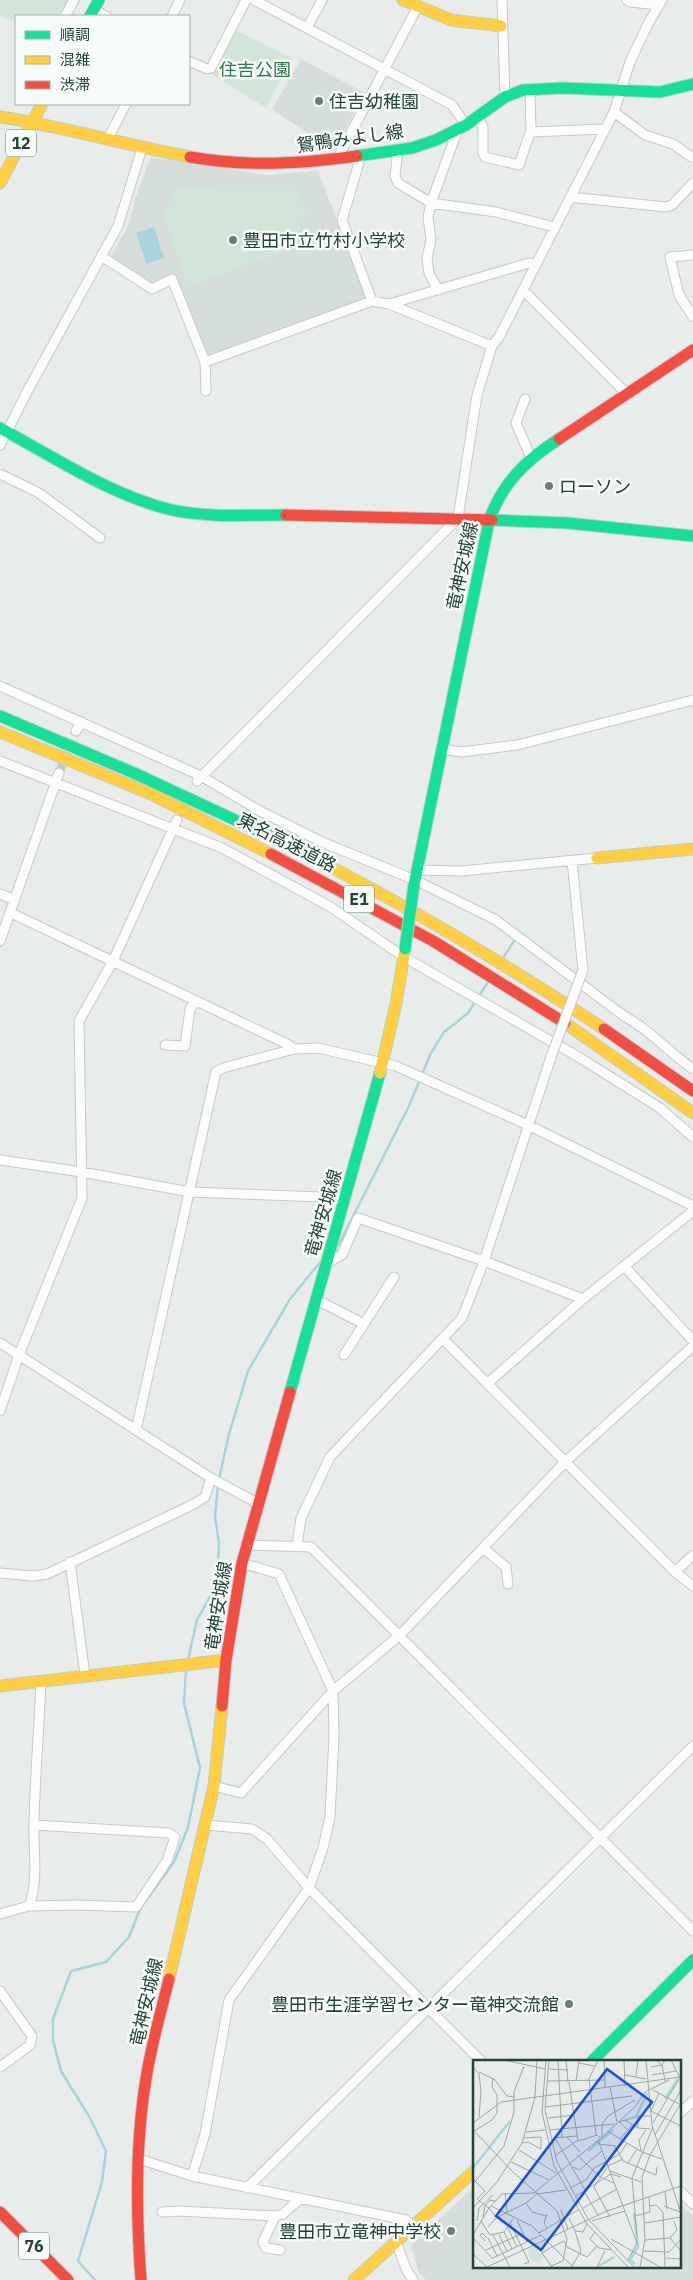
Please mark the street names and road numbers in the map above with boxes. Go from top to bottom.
street label: 鴛鴨みよし線 [295,119,405,157]
road number: 12 [6,130,36,156]
street label: 竜神安城線 [441,520,483,612]
street label: 東名高速道路 [234,807,340,877]
road number: E1 [344,886,374,912]
street label: 竜神安城線 [300,1167,346,1259]
street label: 竜神安城線 [200,1560,236,1652]
street label: 竜神安城線 [125,1956,167,2048]
road number: 76 [19,2232,49,2260]

